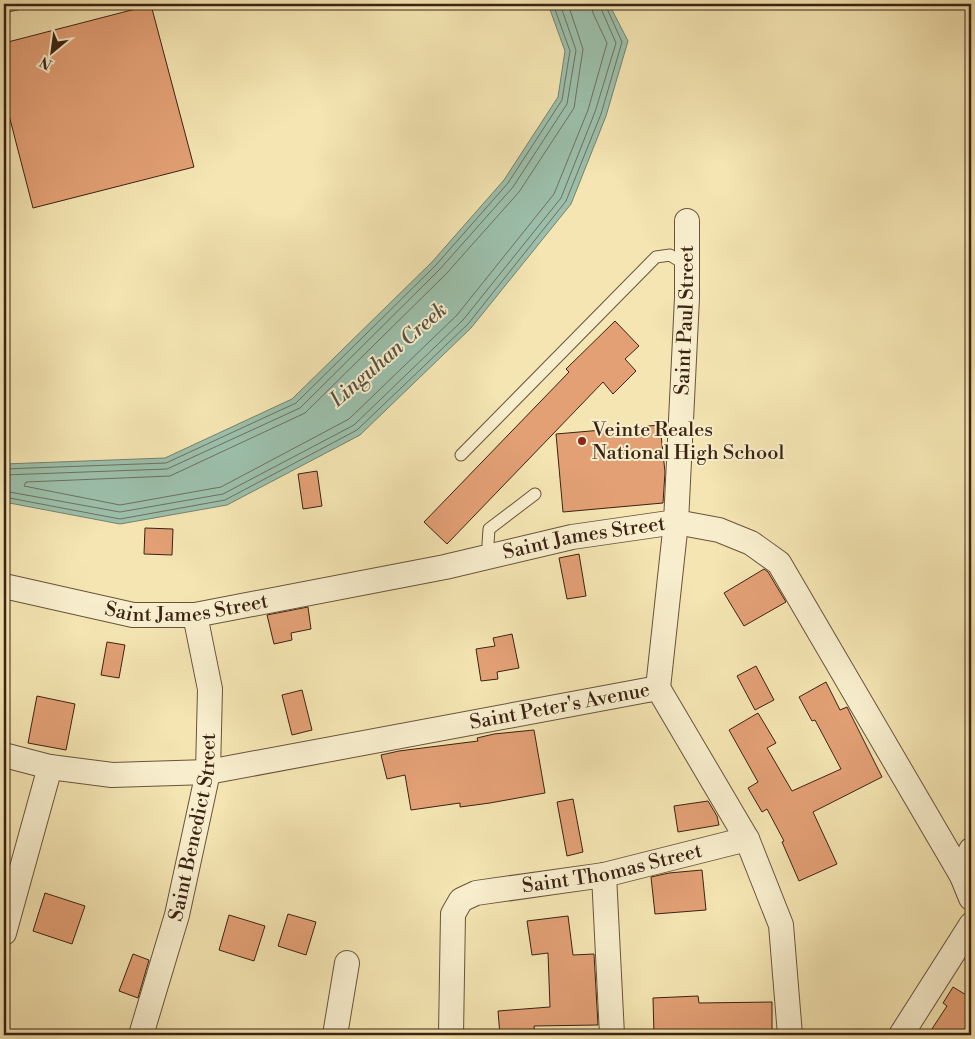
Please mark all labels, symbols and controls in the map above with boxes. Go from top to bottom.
north arrow [28,28,78,78]
text: N [37,52,55,73]
street label: Saint Paul Street [670,245,700,396]
water label: Linguhan Creek [324,297,453,414]
place label: Veinte Reales National High School [591,418,785,466]
marker: Veinte Reales National High School [576,435,588,447]
street label: Saint James Street [500,511,667,565]
street label: Saint James Street [102,589,270,628]
street label: Saint Peter's Avenue [468,677,652,735]
street label: Saint Benedict Street [163,733,221,924]
street label: Saint Thomas Street [521,838,705,899]

